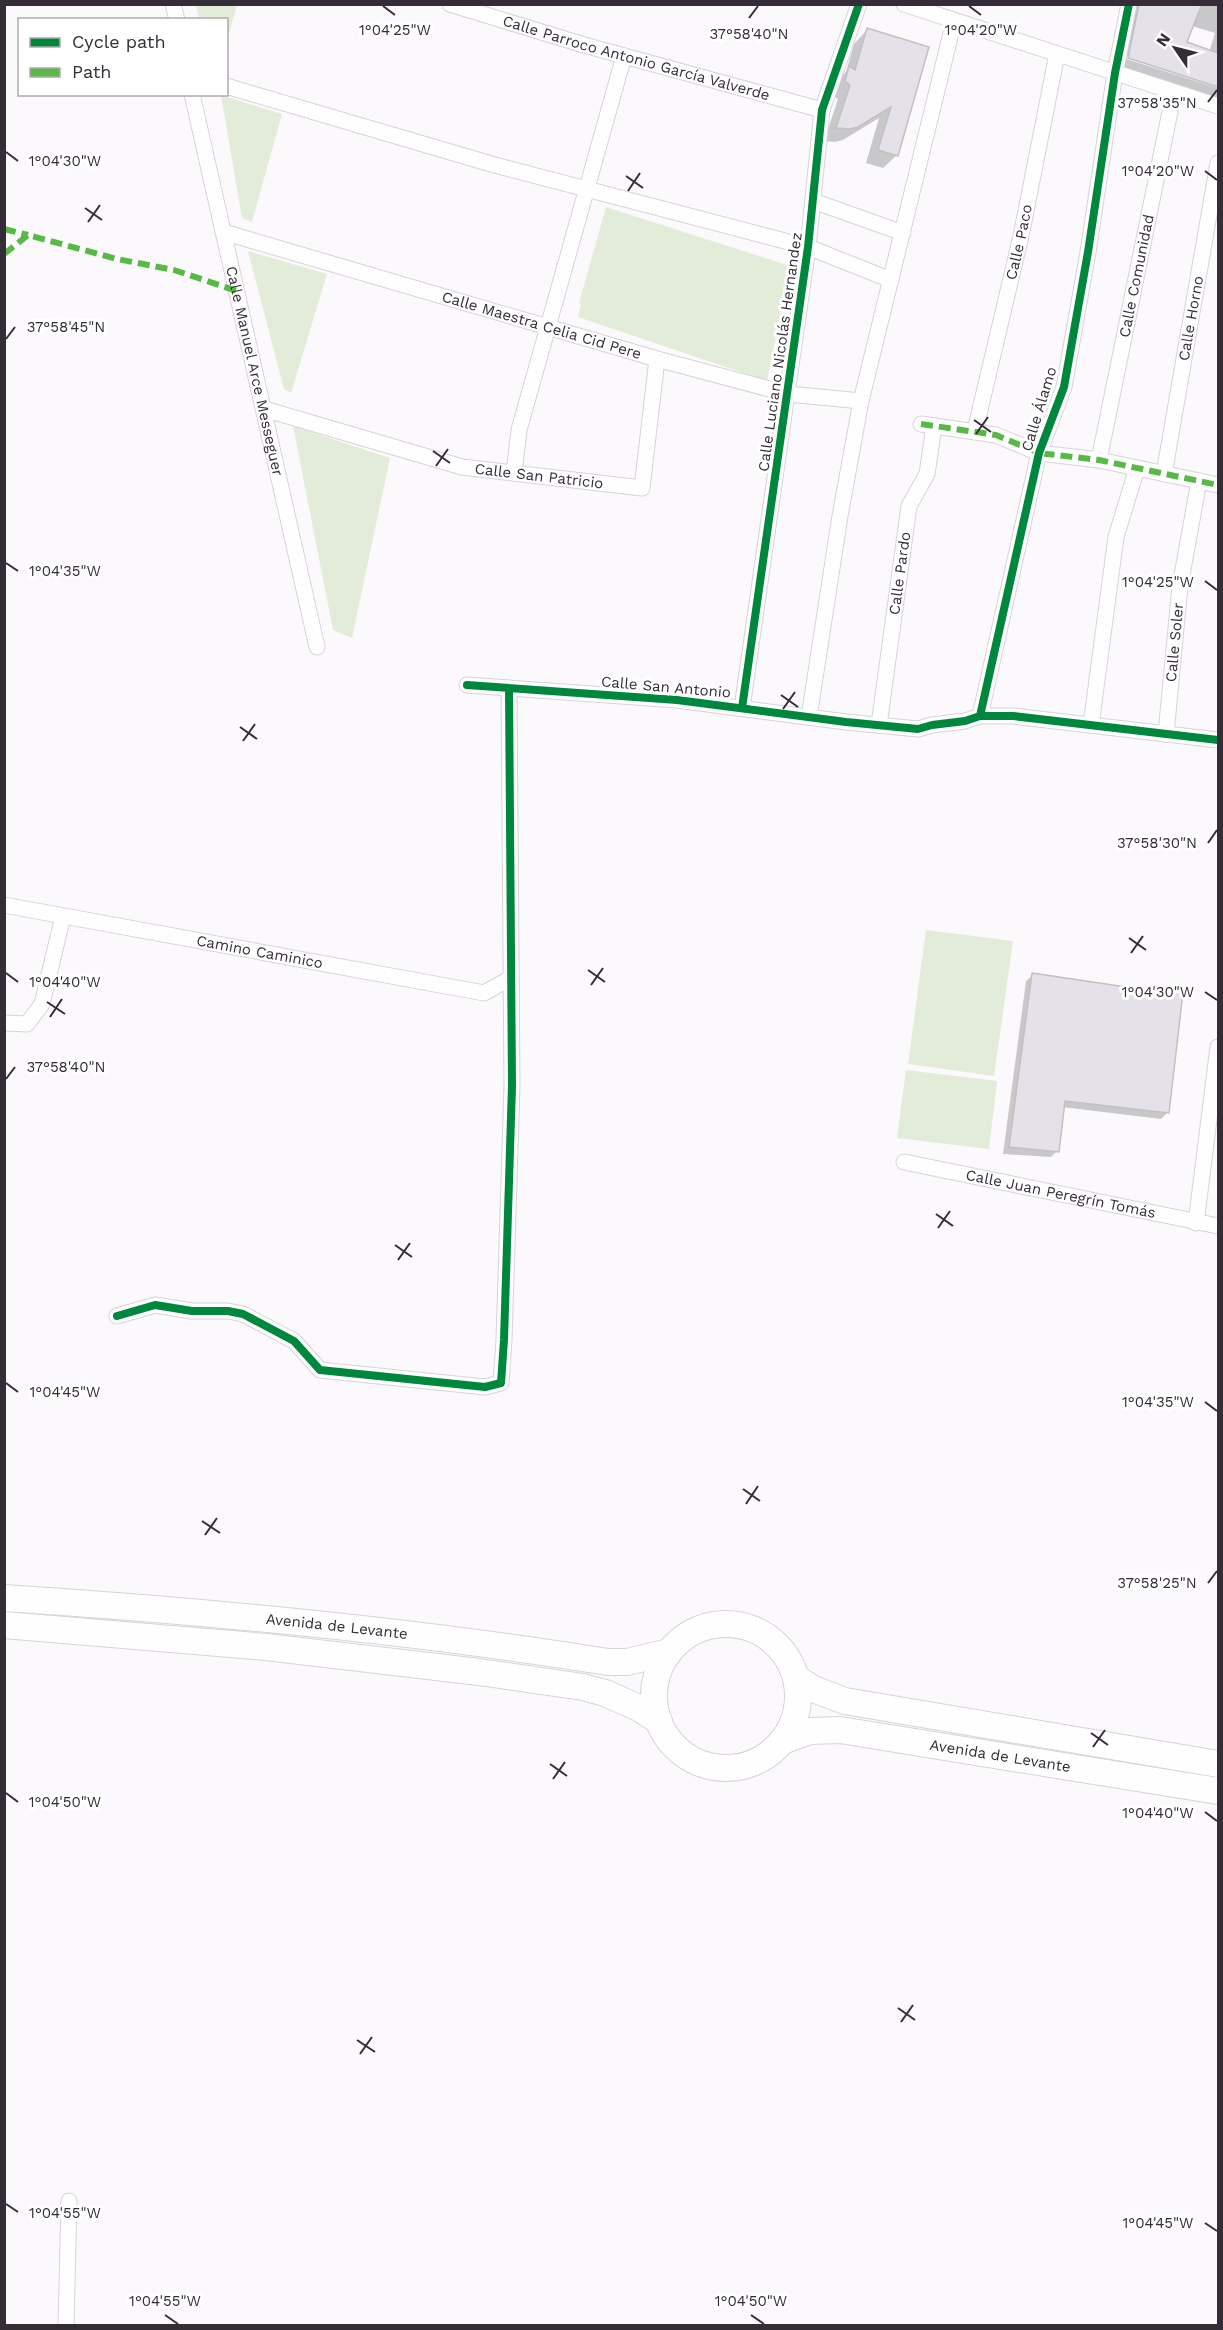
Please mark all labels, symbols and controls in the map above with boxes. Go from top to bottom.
street label: Calle Parroco Antonio García Valverde [501,12,772,104]
legend [18,18,228,96]
north arrow [1145,18,1205,78]
text: 1°04'25"W [359,21,431,39]
text: 1°04'20"W [945,21,1017,39]
text: 37°58'40"N [709,25,789,43]
text: N [1152,29,1174,50]
text: Cycle path [72,31,166,52]
text: Path [72,61,112,82]
text: 37°58'35"N [1117,94,1197,112]
text: 1°04'30"W [29,152,101,170]
text: 1°04'20"W [1122,162,1194,180]
street label: Calle Paco [1002,203,1036,282]
street label: Calle Comunidad [1115,213,1158,339]
street label: Calle Luciano Nicolás Hernandez [754,231,806,473]
street label: Calle Manuel Arce Messeguer [222,264,287,478]
street label: Calle Horno [1175,274,1207,362]
street label: Calle Maestra Celia Cid Pere [440,288,643,363]
text: 37°58'45"N [27,318,105,336]
street label: Calle Álamo [1018,365,1060,453]
street label: Calle San Patricio [474,460,604,492]
street label: Calle Pardo [885,531,914,616]
text: 1°04'35"W [29,562,101,580]
text: 1°04'25"W [1122,573,1194,591]
street label: Calle Soler [1162,602,1187,683]
street label: Calle San Antonio [600,672,732,702]
text: 37°58'30"N [1117,834,1197,852]
street label: Camino Caminico [195,931,324,972]
text: 1°04'40"W [29,973,101,991]
text: 1°04'30"W [1122,983,1194,1001]
text: 37°58'40"N [26,1058,106,1076]
street label: Calle Juan Peregrín Tomás [964,1166,1157,1222]
text: 1°04'45"W [30,1383,101,1401]
text: 1°04'35"W [1122,1393,1194,1411]
text: 37°58'25"N [1117,1574,1197,1592]
street label: Avenida de Levante [265,1610,409,1643]
street label: Avenida de Levante [928,1736,1072,1776]
text: 1°04'50"W [29,1793,101,1811]
text: 1°04'40"W [1122,1804,1194,1822]
text: 1°04'55"W [29,2204,101,2222]
text: 1°04'45"W [1123,2214,1194,2232]
text: 1°04'55"W [129,2292,201,2310]
text: 1°04'50"W [715,2292,787,2310]

